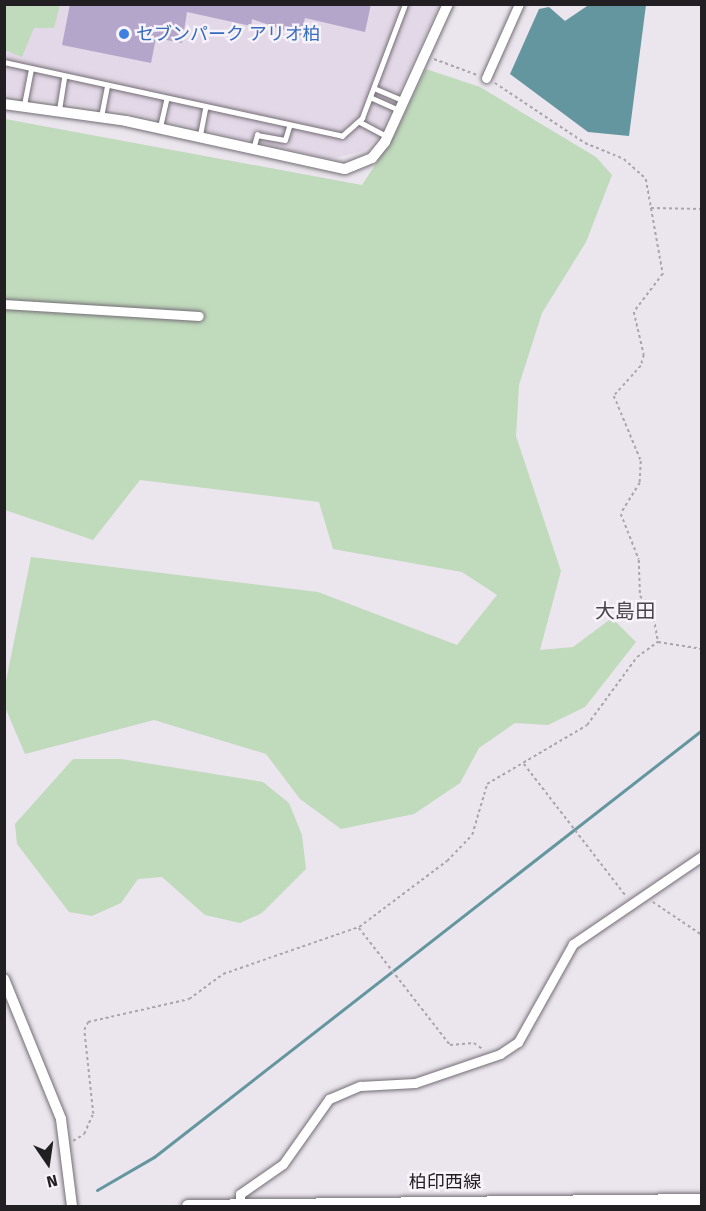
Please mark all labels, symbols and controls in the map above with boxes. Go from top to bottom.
place label: セブンパーク アリオ柏 [136,23,321,45]
marker: セブンパーク アリオ柏 [117,27,131,41]
district label: 大島田 [595,599,655,623]
north arrow [18,1133,78,1193]
text: N [45,1171,59,1191]
street label: 柏印西線 [409,1171,481,1193]

